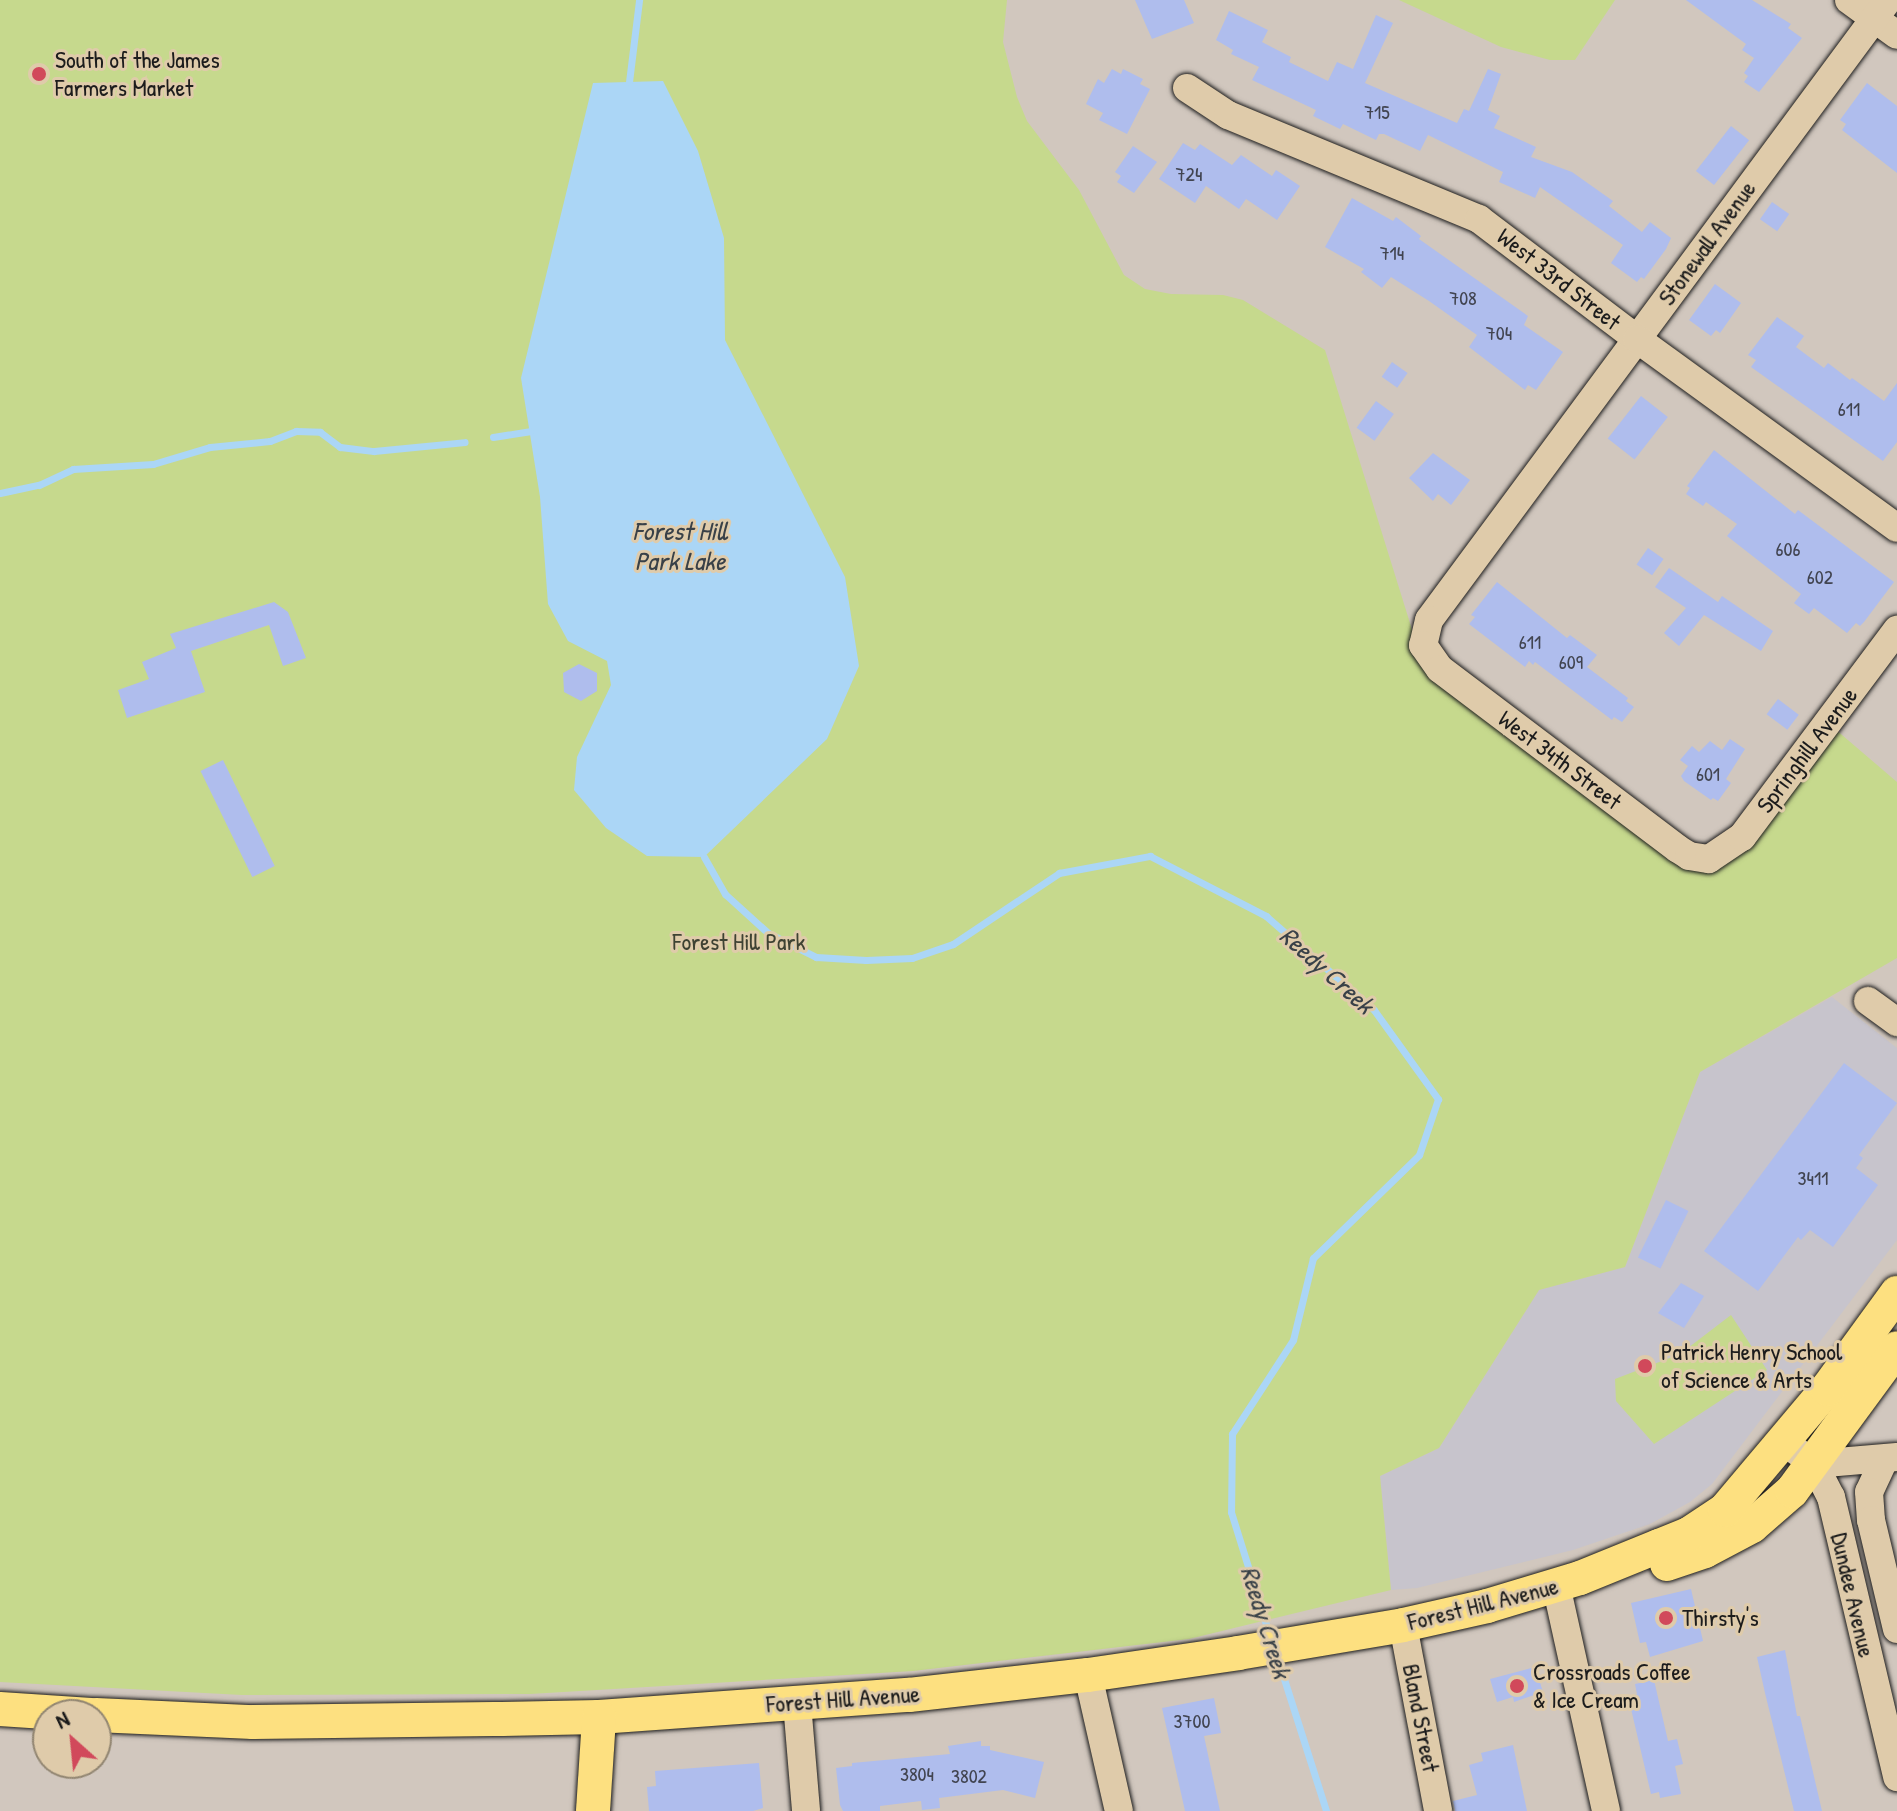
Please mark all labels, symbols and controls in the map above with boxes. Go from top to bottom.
place label: South of the James Farmers Market [55,46,220,102]
marker: South of the James Farmers Market [30,65,48,83]
house number: 715 [1364,99,1390,123]
house number: 724 [1176,161,1202,185]
street label: Stonewall Avenue [1652,175,1762,311]
street label: West 33rd Street [1491,222,1627,336]
house number: 714 [1380,240,1404,264]
house number: 708 [1449,285,1477,309]
house number: 704 [1486,320,1512,344]
house number: 611 [1838,396,1860,420]
water label: Forest Hill Park Lake [633,515,727,576]
house number: 606 [1776,536,1800,560]
house number: 602 [1807,564,1833,588]
house number: 611 [1519,629,1541,653]
house number: 609 [1559,649,1583,673]
street label: Springhill Avenue [1750,682,1864,818]
street label: West 34th Street [1493,704,1627,816]
house number: 601 [1696,761,1720,785]
water label: Reedy Creek [1274,920,1380,1020]
park label: Forest Hill Park [672,928,806,956]
house number: 3411 [1798,1165,1828,1189]
place label: Patrick Henry School of Science & Arts [1661,1338,1842,1394]
marker: Patrick Henry School of Science & Arts [1636,1357,1654,1375]
street label: Dundee Avenue [1825,1530,1881,1660]
water label: Reedy Creek [1234,1562,1298,1682]
street label: Forest Hill Avenue [1405,1571,1561,1637]
place label: Thirsty's [1682,1604,1759,1632]
marker: Thirsty's [1657,1609,1675,1627]
place label: Crossroads Coffee & Ice Cream [1533,1658,1691,1714]
street label: Bland Street [1396,1661,1446,1775]
marker: Crossroads Coffee & Ice Cream [1508,1677,1526,1695]
street label: Forest Hill Avenue [765,1679,921,1719]
north arrow [32,1699,112,1779]
text: N [50,1703,74,1735]
house number: 3700 [1174,1708,1210,1732]
house number: 3804 [900,1761,934,1785]
house number: 3802 [951,1763,987,1787]

